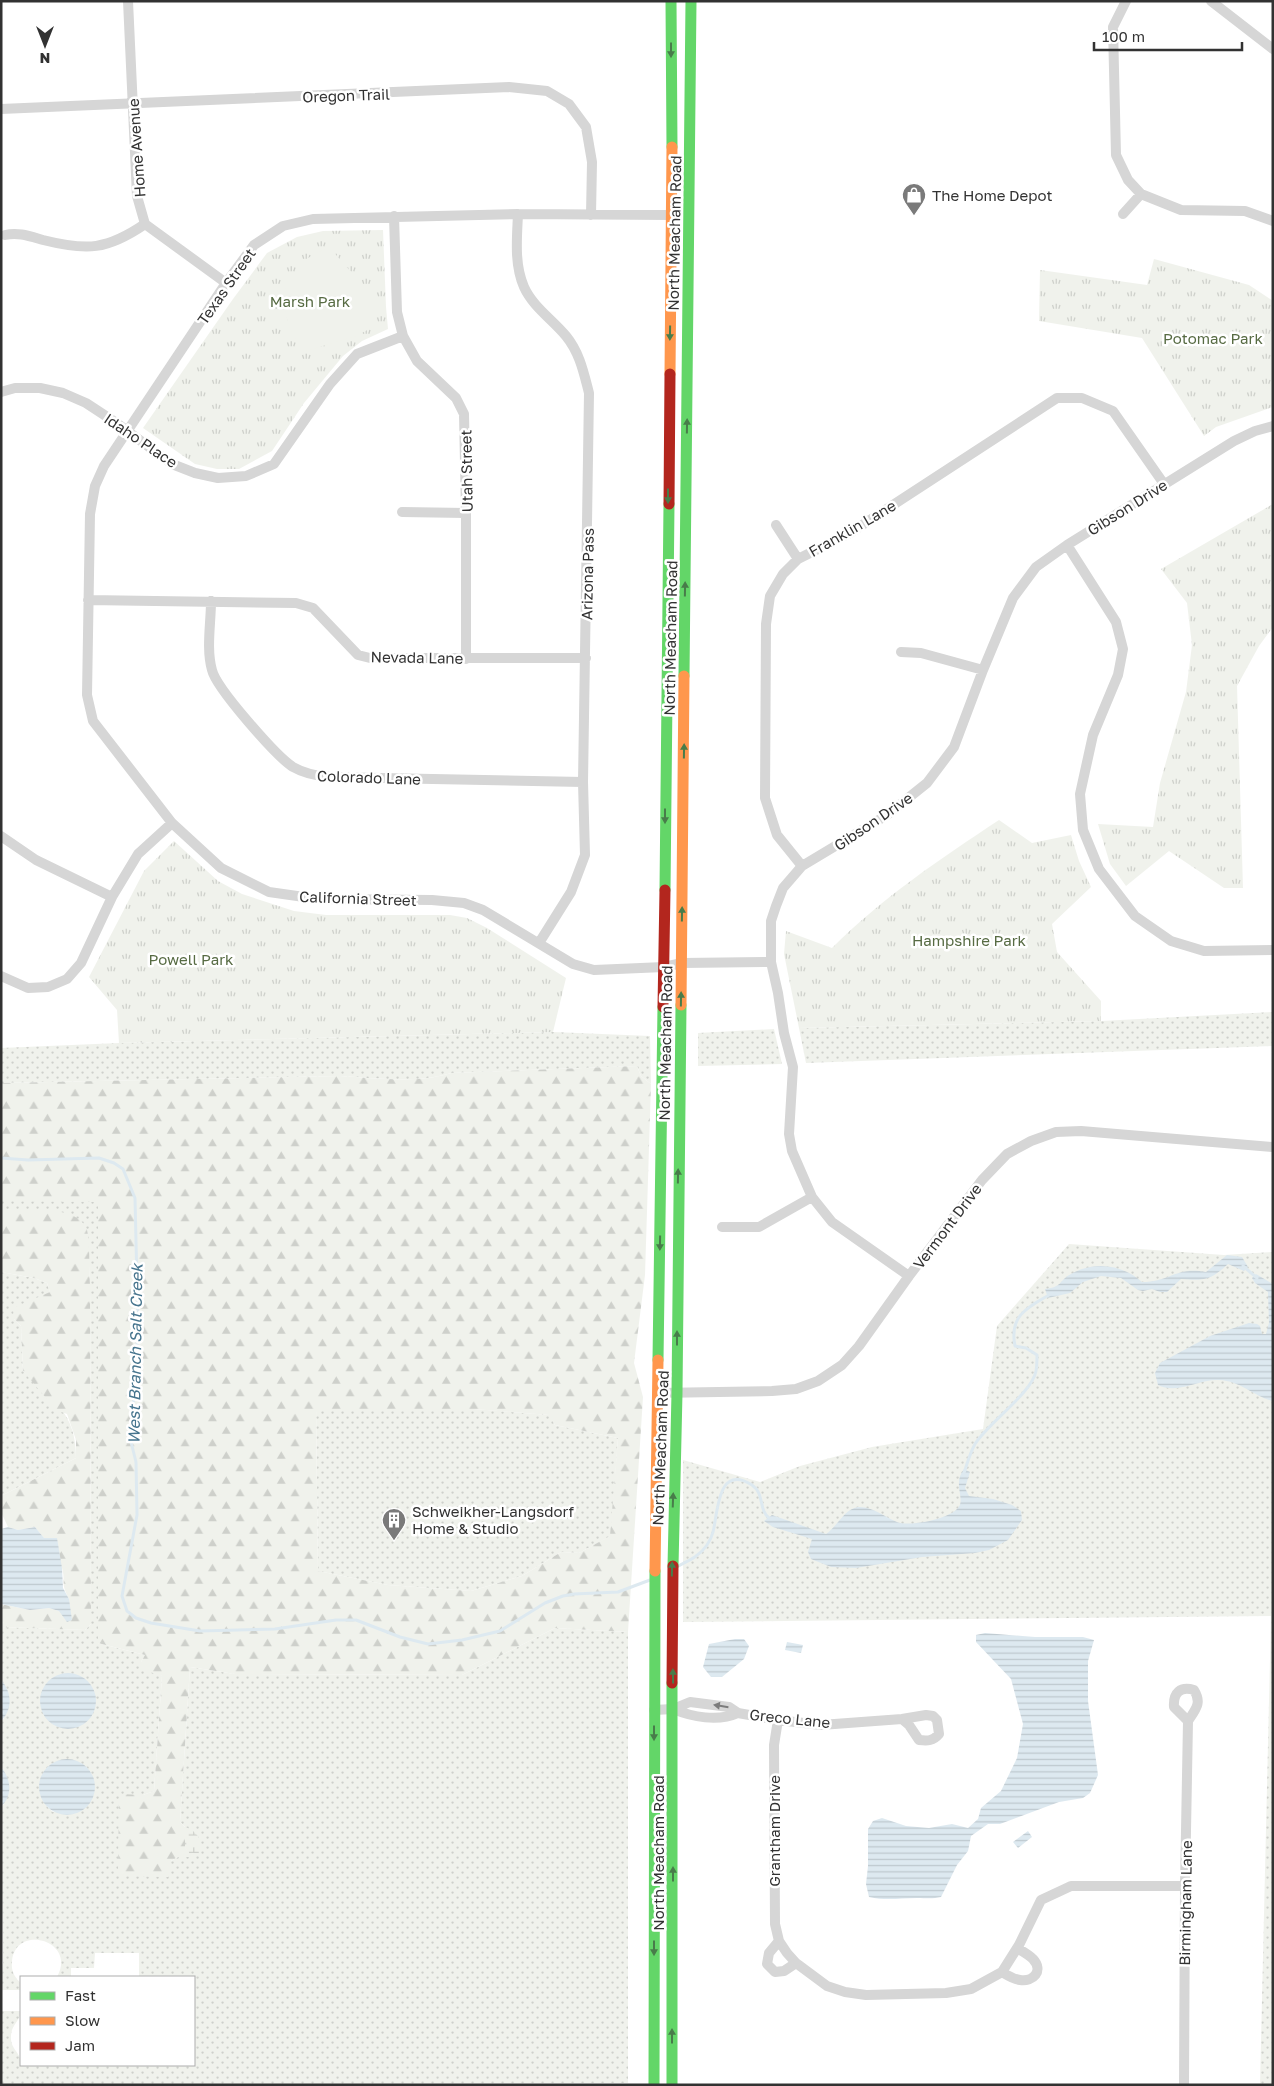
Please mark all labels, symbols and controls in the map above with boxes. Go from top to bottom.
north arrow [20,20,70,70]
scale bar [1094,20,1242,52]
text: 100 m [1102,27,1145,45]
one-way arrow [667,42,675,58]
text: N [40,50,50,67]
street label: Oregon Trail [302,84,390,106]
street label: Home Avenue [124,98,148,198]
street label: North Meacham Road [664,155,684,311]
shop icon: The Home Depot [901,182,927,216]
place label: The Home Depot [932,186,1053,204]
street label: Texas Street [193,244,259,328]
park label: Marsh Park [270,292,351,310]
one-way arrow [665,326,673,342]
park label: Potomac Park [1163,329,1263,347]
street label: Idaho Place [101,409,181,471]
one-way arrow [683,418,691,434]
street label: Utah Street [456,429,476,513]
street label: Gibson Drive [1084,475,1171,539]
one-way arrow [664,488,672,504]
street label: Franklin Lane [805,496,899,560]
street label: Arizona Pass [577,528,597,620]
street label: North Meacham Road [660,560,680,716]
one-way arrow [681,581,689,597]
street label: Nevada Lane [370,647,464,667]
one-way arrow [680,743,688,759]
street label: Colorado Lane [317,766,422,788]
street label: Gibson Drive [830,788,916,854]
one-way arrow [661,808,669,824]
street label: California Street [299,887,417,909]
one-way arrow [678,906,686,922]
park label: Hampshire Park [912,931,1027,949]
park label: Powell Park [148,950,234,968]
street label: North Meacham Road [655,965,675,1121]
one-way arrow [677,991,685,1007]
one-way arrow [675,1167,683,1183]
street label: Vermont Drive [909,1180,985,1272]
one-way arrow [656,1235,664,1251]
water label: West Branch Salt Creek [123,1262,147,1444]
one-way arrow [673,1330,681,1346]
street label: North Meacham Road [648,1370,672,1526]
one-way arrow [670,1492,678,1508]
place label: Schweikher-Langsdorf Home & Studio [412,1502,575,1537]
building icon: Schweikher-Langsdorf Home & Studio [381,1507,407,1541]
one-way arrow [668,1561,676,1577]
one-way arrow [669,1668,677,1684]
one-way arrow [713,1702,729,1710]
street label: Greco Lane [749,1705,832,1731]
one-way arrow [650,1725,658,1741]
street label: North Meacham Road [649,1775,667,1931]
street label: Grantham Drive [765,1775,783,1887]
street label: Birmingham Lane [1175,1840,1195,1966]
one-way arrow [669,1865,677,1881]
one-way arrow [650,1940,658,1956]
legend [20,1976,195,2066]
text: Fast [65,1986,96,2004]
text: Slow [65,2011,100,2029]
one-way arrow [668,2028,676,2044]
text: Jam [65,2036,95,2054]

